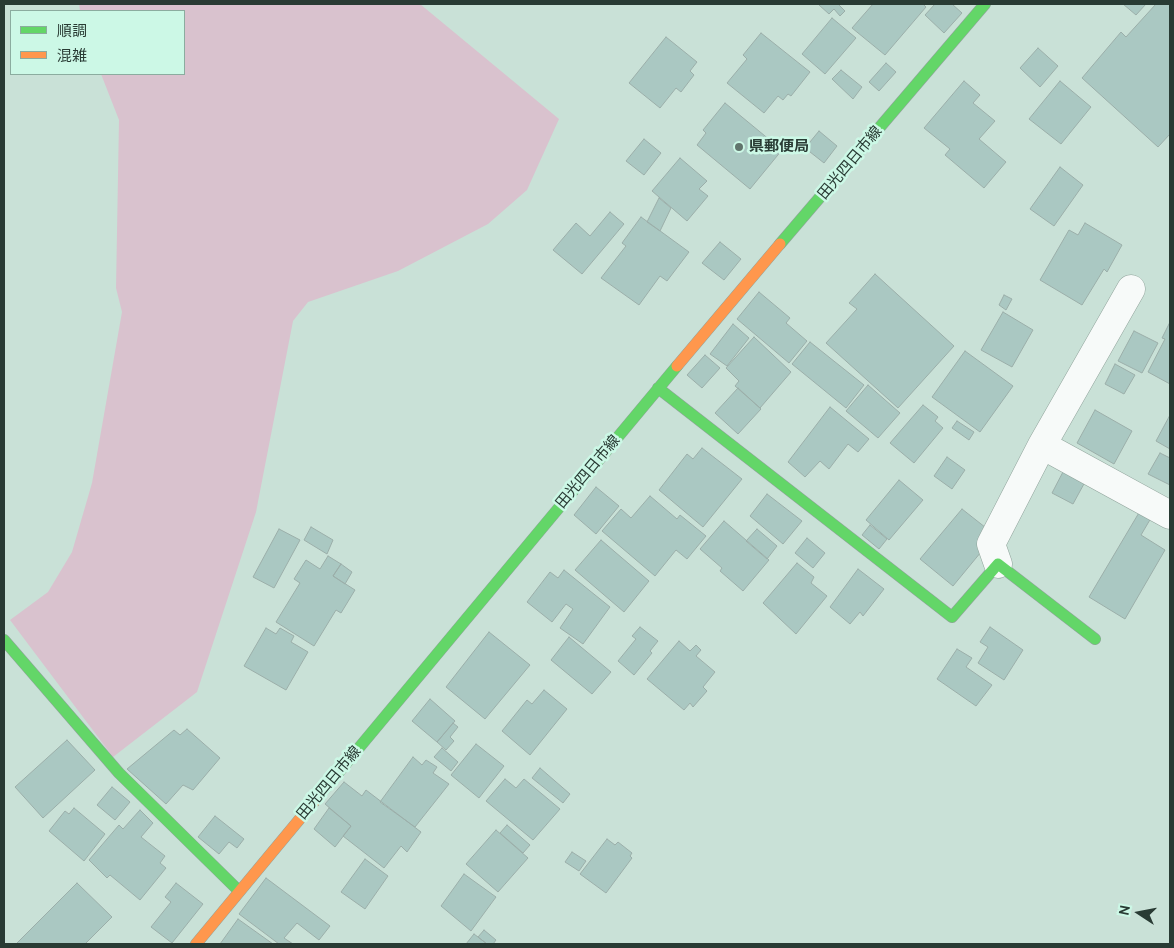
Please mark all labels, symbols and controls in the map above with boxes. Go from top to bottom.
legend [10,10,185,75]
text: 順調 [57,22,87,40]
text: 混雑 [57,47,87,65]
street label: 田光四日市線 [814,123,886,203]
place label: 県郵便局 [749,138,809,156]
marker: 県郵便局 [733,141,745,153]
street label: 田光四日市線 [552,432,624,512]
street label: 田光四日市線 [293,743,365,823]
north arrow [1114,888,1164,938]
text: N [1114,904,1134,917]

